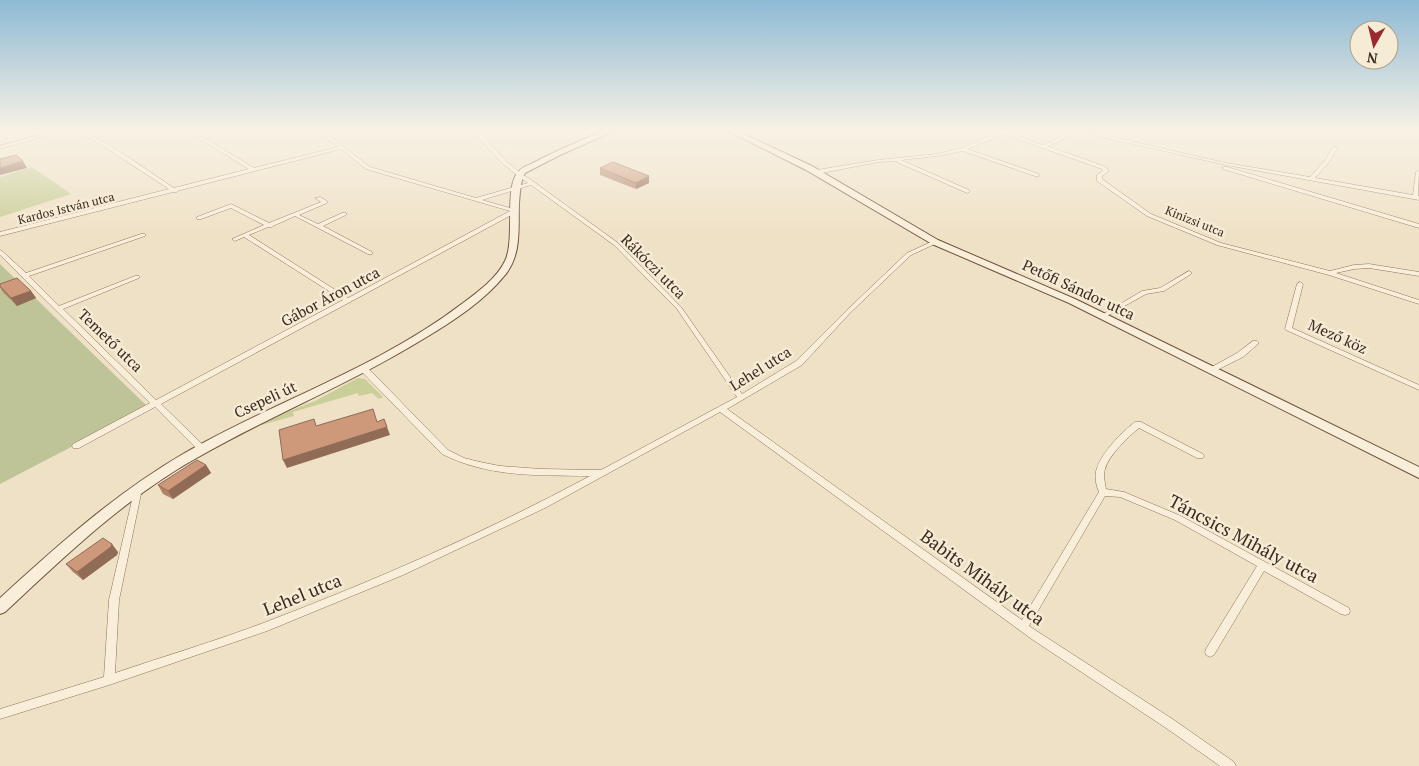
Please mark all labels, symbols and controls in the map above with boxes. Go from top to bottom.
north arrow [1349,20,1399,70]
text: N [1365,48,1379,69]
street label: Kardos István utca [16,189,116,227]
street label: Kinizsi utca [1163,202,1227,240]
street label: Rákóczi utca [617,229,691,303]
street label: Petőfi Sándor utca [1020,254,1139,324]
street label: Gábor Áron utca [277,261,383,330]
street label: Temető utca [74,304,148,376]
street label: Mező köz [1305,314,1371,358]
street label: Lehel utca [725,341,795,395]
street label: Csepeli út [231,376,300,422]
street label: Táncsics Mihály utca [1165,488,1323,588]
street label: Babits Mihály utca [916,524,1050,630]
street label: Lehel utca [259,567,345,621]

